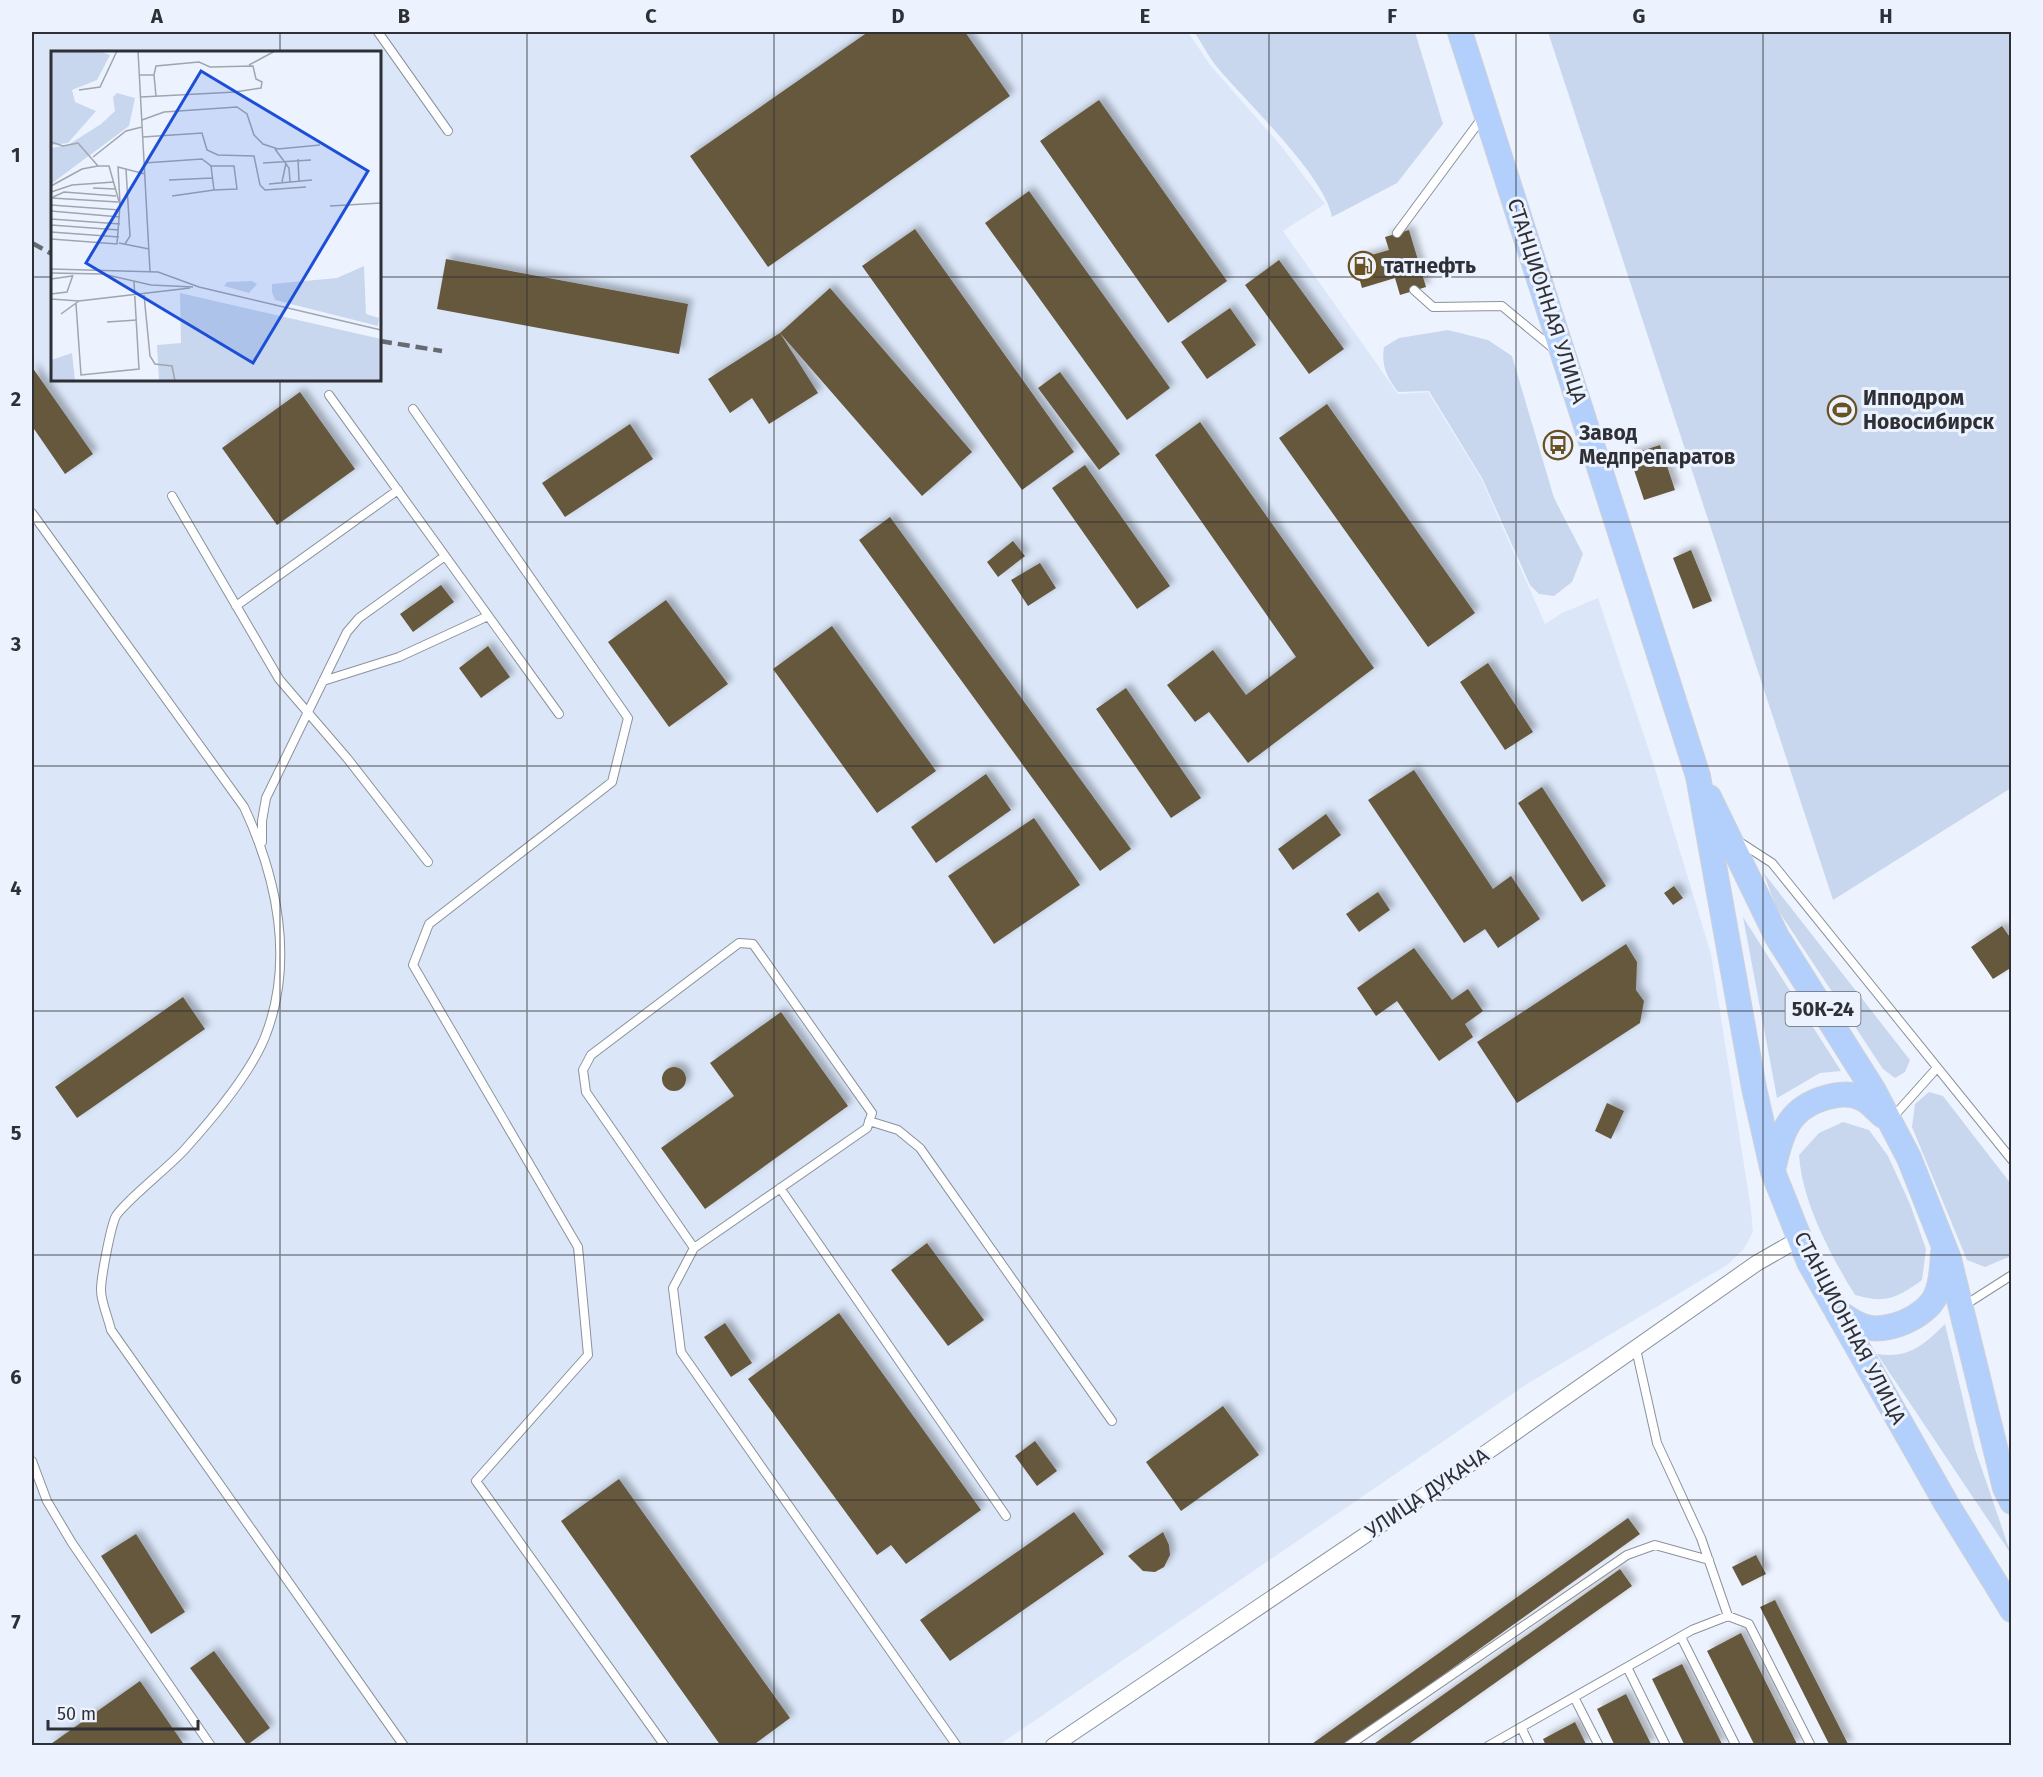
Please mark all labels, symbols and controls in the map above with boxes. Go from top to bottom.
text: A [150,4,164,28]
text: B [398,4,410,28]
text: C [645,4,657,28]
text: D [891,4,905,28]
text: E [1140,4,1150,28]
text: F [1387,4,1397,28]
text: G [1633,4,1645,28]
text: H [1879,4,1893,28]
inset map [51,51,381,381]
text: 1 [11,143,21,167]
street label: СТАНЦИОННАЯ УЛИЦА [1502,195,1592,407]
fuel station icon: татнефть [1347,250,1379,282]
place label: татнефть [1384,253,1476,279]
place label: Ипподром Новосибирск [1863,385,1995,435]
text: 2 [11,387,21,411]
sports icon: Ипподром Новосибирск [1826,394,1858,426]
place label: Завод Медпрепаратов [1578,420,1735,470]
bus stop icon: Завод Медпрепаратов [1542,429,1574,461]
text: 3 [10,632,21,656]
text: 4 [10,876,22,900]
road number: 50К-24 [1786,992,1860,1026]
text: 5 [11,1121,22,1145]
street label: СТАНЦИОННАЯ УЛИЦА [1788,1227,1912,1429]
text: 6 [10,1365,22,1389]
street label: УЛИЦА ДУКАЧА [1360,1442,1494,1544]
text: 7 [11,1610,21,1634]
scale bar [48,1693,198,1731]
text: 50 m [57,1703,96,1725]

